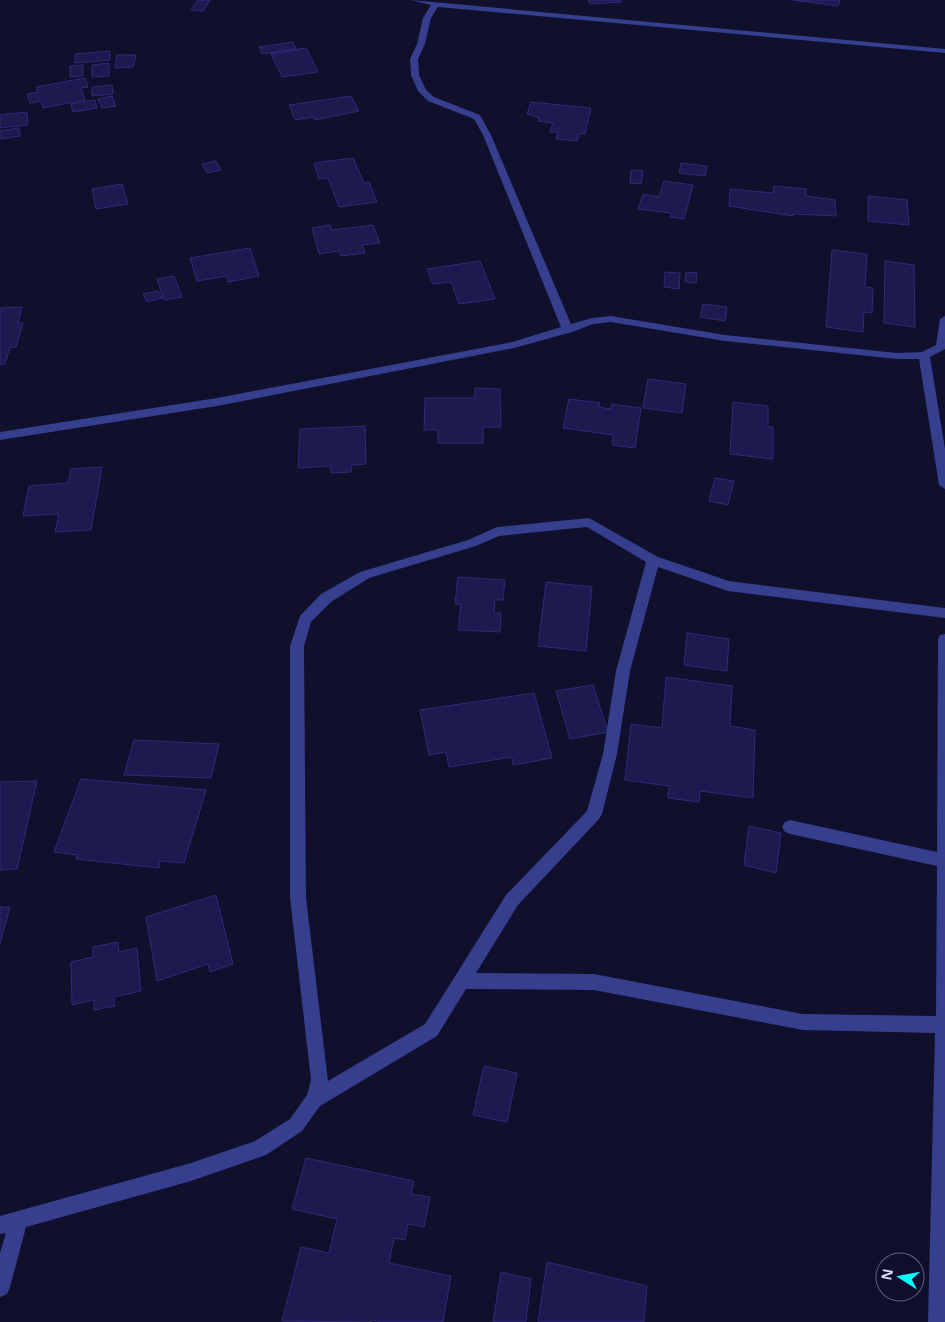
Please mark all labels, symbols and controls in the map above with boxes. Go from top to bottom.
north arrow [875,1252,925,1302]
text: N [876,1267,897,1282]

